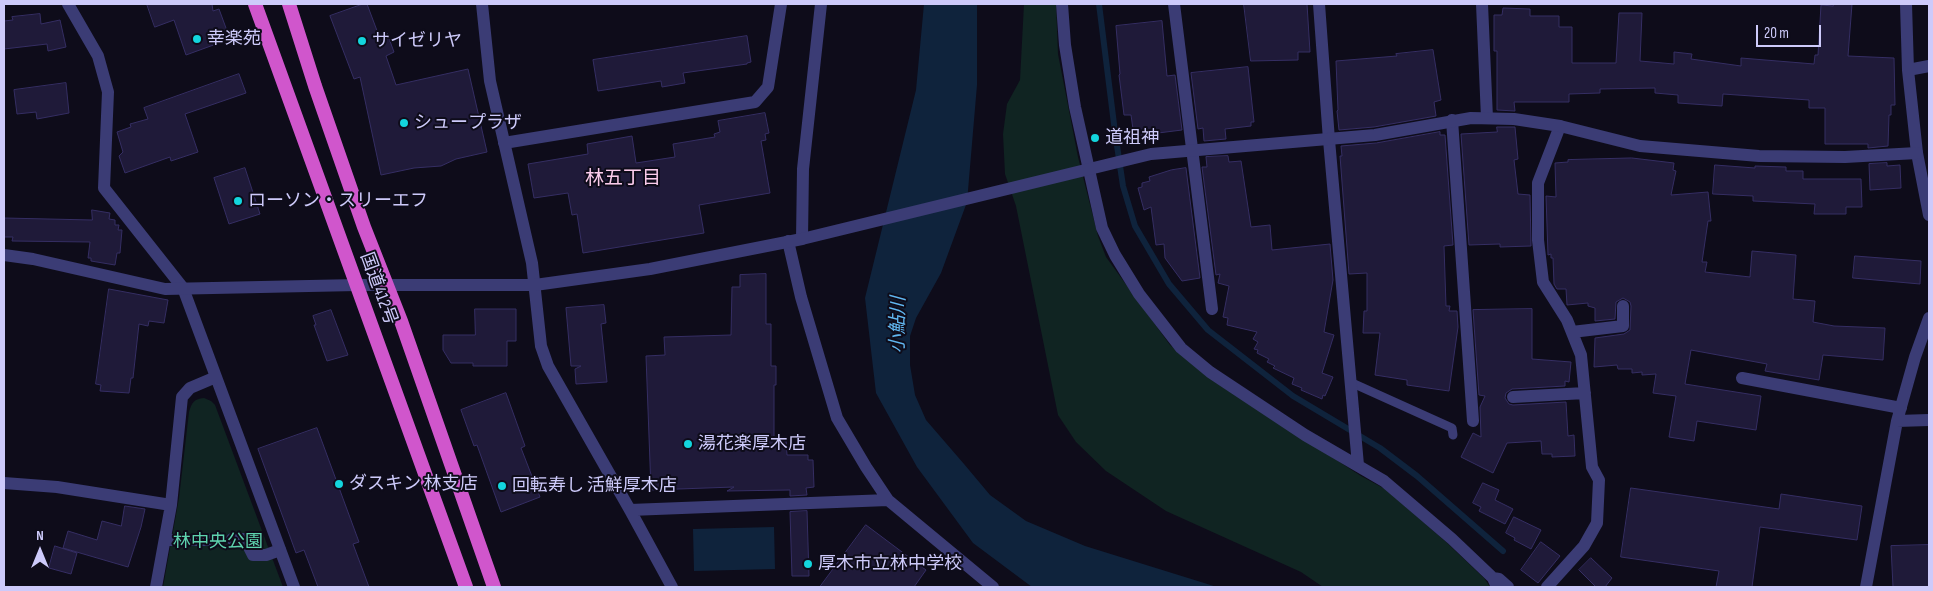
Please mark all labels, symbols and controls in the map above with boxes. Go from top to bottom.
scale bar [1758,15,1823,47]
text: 20 m [1764,24,1789,43]
place label: 幸楽苑 [207,28,261,50]
place label: サイゼリヤ [372,30,462,52]
marker: 幸楽苑 [191,33,203,45]
marker: サイゼリヤ [356,35,368,47]
place label: シュープラザ [414,112,522,134]
marker: シュープラザ [398,117,410,129]
place label: 道祖神 [1105,127,1159,149]
marker: 道祖神 [1089,132,1101,144]
district label: 林五丁目 [585,168,661,190]
place label: ローソン・スリーエフ [248,190,428,212]
marker: ローソン・スリーエフ [232,195,244,207]
street label: 国道412号 [355,250,401,328]
water label: 小鮎川 [887,296,911,354]
place label: 湯花楽厚木店 [698,433,806,455]
marker: 湯花楽厚木店 [682,438,694,450]
place label: ダスキン 林支店 [349,473,478,495]
place label: 回転寿し 活鮮厚木店 [512,475,677,497]
marker: ダスキン 林支店 [333,478,345,490]
marker: 回転寿し 活鮮厚木店 [496,480,508,492]
north arrow [15,526,65,576]
text: N [36,527,44,544]
park label: 林中央公園 [173,531,263,553]
place label: 厚木市立林中学校 [818,553,962,575]
marker: 厚木市立林中学校 [802,558,814,570]

